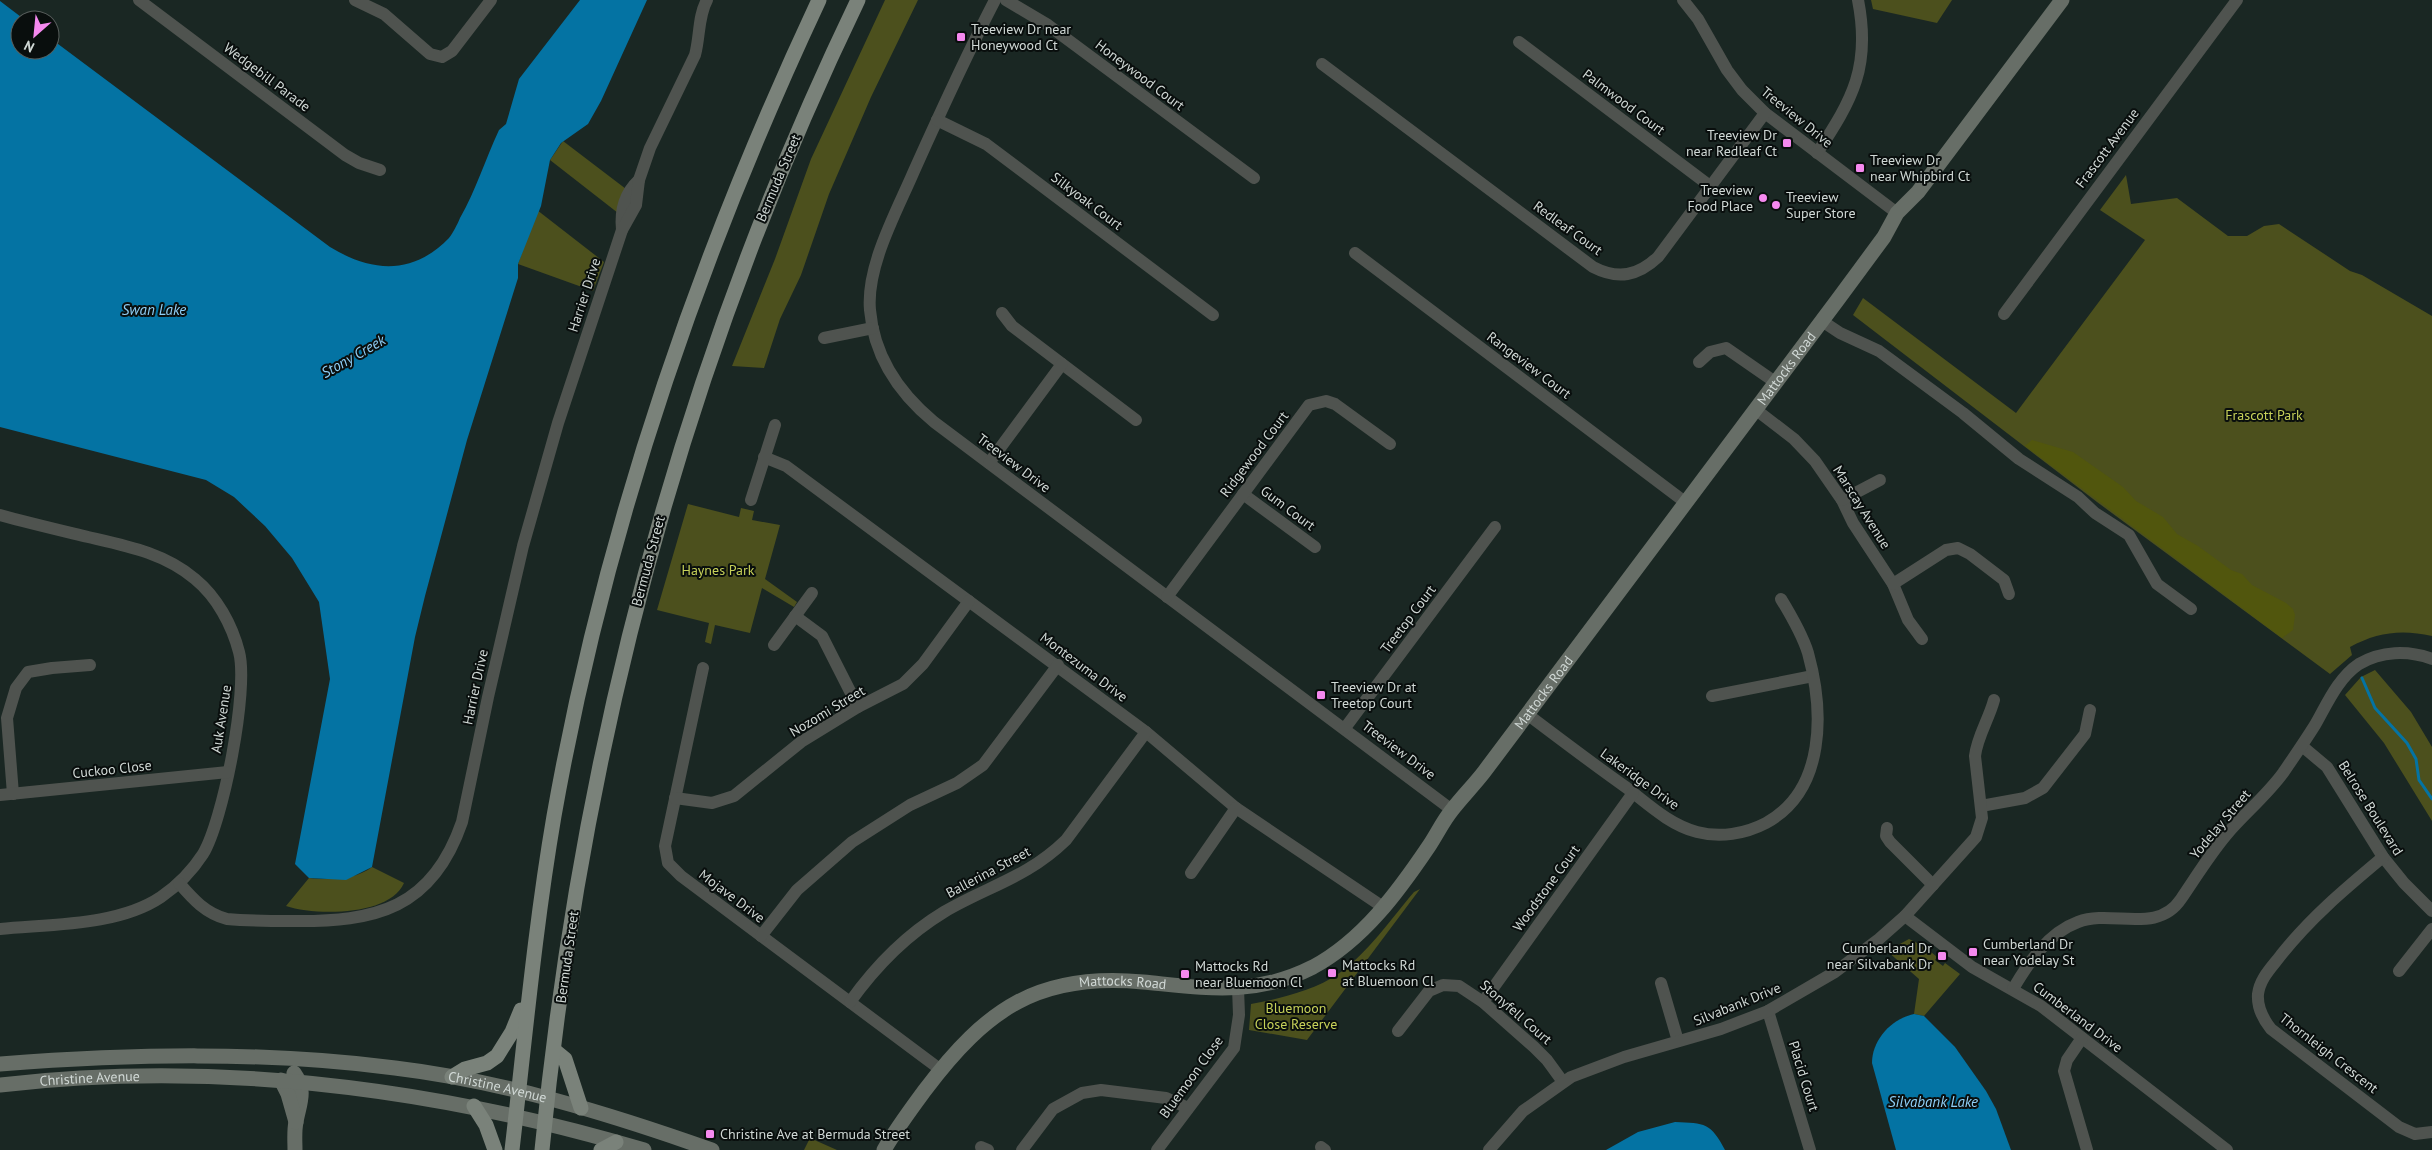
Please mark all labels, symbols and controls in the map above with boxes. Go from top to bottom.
north arrow [10,10,60,60]
place label: Treeview Dr near Honeywood Ct [971,20,1071,54]
marker: Treeview Dr near Honeywood Ct [955,31,967,43]
text: N [21,36,37,57]
street label: Honeywood Court [1092,36,1188,114]
street label: Wedgebill Parade [220,38,314,116]
street label: Palmwood Court [1579,65,1669,139]
street label: Treeview Drive [1757,83,1837,151]
street label: Frascott Avenue [2071,105,2143,191]
place label: Treeview Dr near Redleaf Ct [1686,126,1777,160]
street label: Bermuda Street [752,131,805,224]
marker: Treeview Dr near Redleaf Ct [1781,137,1793,149]
place label: Treeview Dr near Whipbird Ct [1870,151,1970,185]
marker: Treeview Dr near Whipbird Ct [1854,162,1866,174]
street label: Silkyoak Court [1048,168,1127,234]
place label: Treeview Food Place [1688,181,1754,215]
place label: Treeview Super Store [1786,188,1856,222]
marker: Treeview Food Place [1757,192,1769,204]
street label: Redleaf Court [1530,197,1606,259]
marker: Treeview Super Store [1770,199,1782,211]
street label: Harrier Drive [564,256,604,334]
water label: Swan Lake [122,300,186,319]
street label: Rangeview Court [1483,327,1575,403]
street label: Mattocks Road [1753,328,1820,409]
water label: Stony Creek [318,329,390,382]
park label: Frascott Park [2225,406,2303,424]
street label: Ridgewood Court [1216,407,1292,501]
street label: Treeview Drive [974,430,1054,496]
street label: Marscay Avenue [1829,462,1895,552]
street label: Gum Court [1257,482,1319,535]
street label: Bermuda Street [627,514,669,608]
park label: Haynes Park [681,561,755,579]
street label: Treetop Court [1376,581,1440,657]
street label: Montezuma Drive [1037,628,1131,706]
street label: Harrier Drive [458,648,492,726]
street label: Mattocks Road [1510,652,1577,733]
place label: Treeview Dr at Treetop Court [1331,678,1417,712]
street label: Nozomi Street [786,681,868,741]
street label: Auk Avenue [207,683,235,755]
marker: Treeview Dr at Treetop Court [1315,689,1327,701]
street label: Treeview Drive [1359,717,1439,783]
street label: Lakeridge Drive [1597,744,1683,814]
street label: Cuckoo Close [72,756,152,782]
street label: Belrose Boulevard [2335,757,2407,859]
street label: Yodelay Street [2186,785,2254,862]
street label: Woodstone Court [1509,841,1584,935]
street label: Ballerina Street [943,842,1034,902]
street label: Mojave Drive [695,865,769,927]
street label: Bermuda Street [552,909,582,1004]
place label: Cumberland Dr near Yodelay St [1983,935,2075,969]
place label: Cumberland Dr near Silvabank Dr [1827,939,1932,973]
marker: Cumberland Dr near Yodelay St [1967,946,1979,958]
marker: Cumberland Dr near Silvabank Dr [1936,950,1948,962]
place label: Mattocks Rd at Bluemoon Cl [1342,956,1434,990]
place label: Mattocks Rd near Bluemoon Cl [1195,957,1302,991]
marker: Mattocks Rd at Bluemoon Cl [1326,967,1338,979]
marker: Mattocks Rd near Bluemoon Cl [1179,968,1191,980]
street label: Mattocks Road [1078,971,1167,993]
street label: Stonyfell Court [1476,976,1556,1048]
street label: Cumberland Drive [2030,977,2126,1057]
street label: Silvabank Drive [1691,978,1783,1030]
park label: Bluemoon Close Reserve [1255,999,1337,1033]
street label: Thornleigh Crescent [2276,1009,2382,1097]
street label: Bluemoon Close [1155,1032,1227,1122]
street label: Placid Court [1785,1039,1823,1114]
street label: Christine Avenue [39,1067,140,1090]
street label: Christine Avenue [447,1067,549,1107]
water label: Silvabank Lake [1888,1092,1978,1111]
place label: Christine Ave at Bermuda Street [720,1125,910,1143]
marker: Christine Ave at Bermuda Street [704,1128,716,1140]

